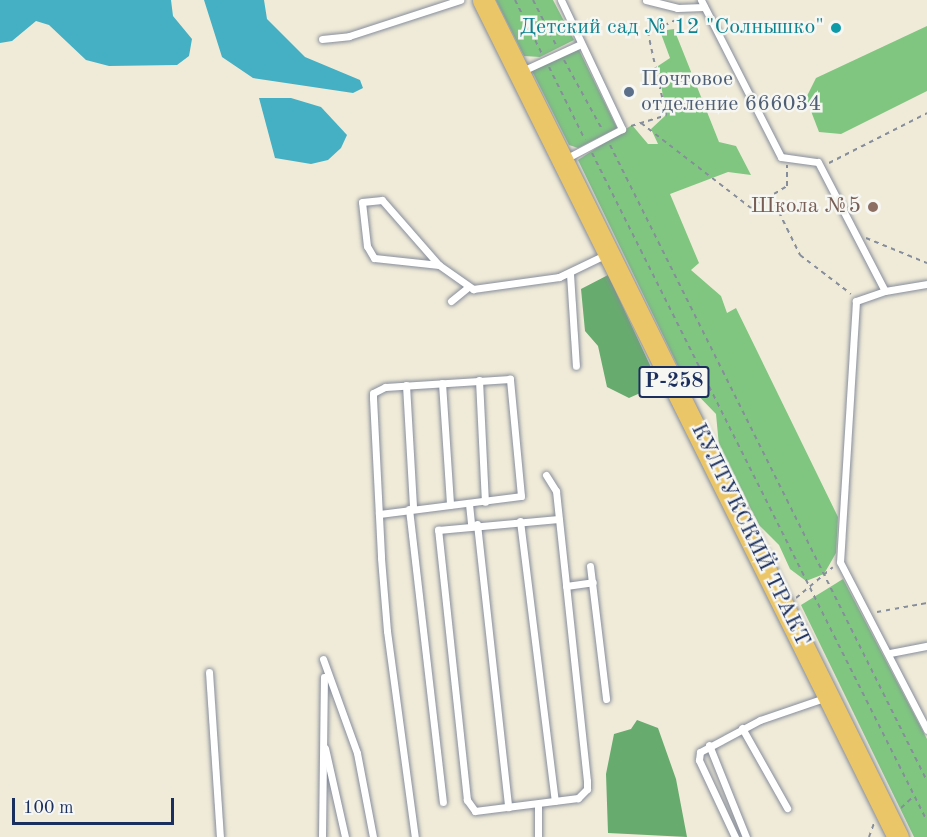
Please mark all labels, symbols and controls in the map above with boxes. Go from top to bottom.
place label: Детский сад № 12 "Солнышко" [520,15,824,41]
marker: Детский сад № 12 "Солнышко" [829,21,843,35]
place label: Почтовое отделение 666034 [641,66,821,118]
marker: Почтовое отделение 666034 [622,85,636,99]
place label: Школа №5 [750,194,861,220]
marker: Школа №5 [866,200,880,214]
road number: Р-258 [638,364,710,400]
street label: КУЛТУКСКИЙ ТРАКТ [685,419,815,651]
scale bar [15,786,177,824]
text: 100 m [23,799,74,817]

